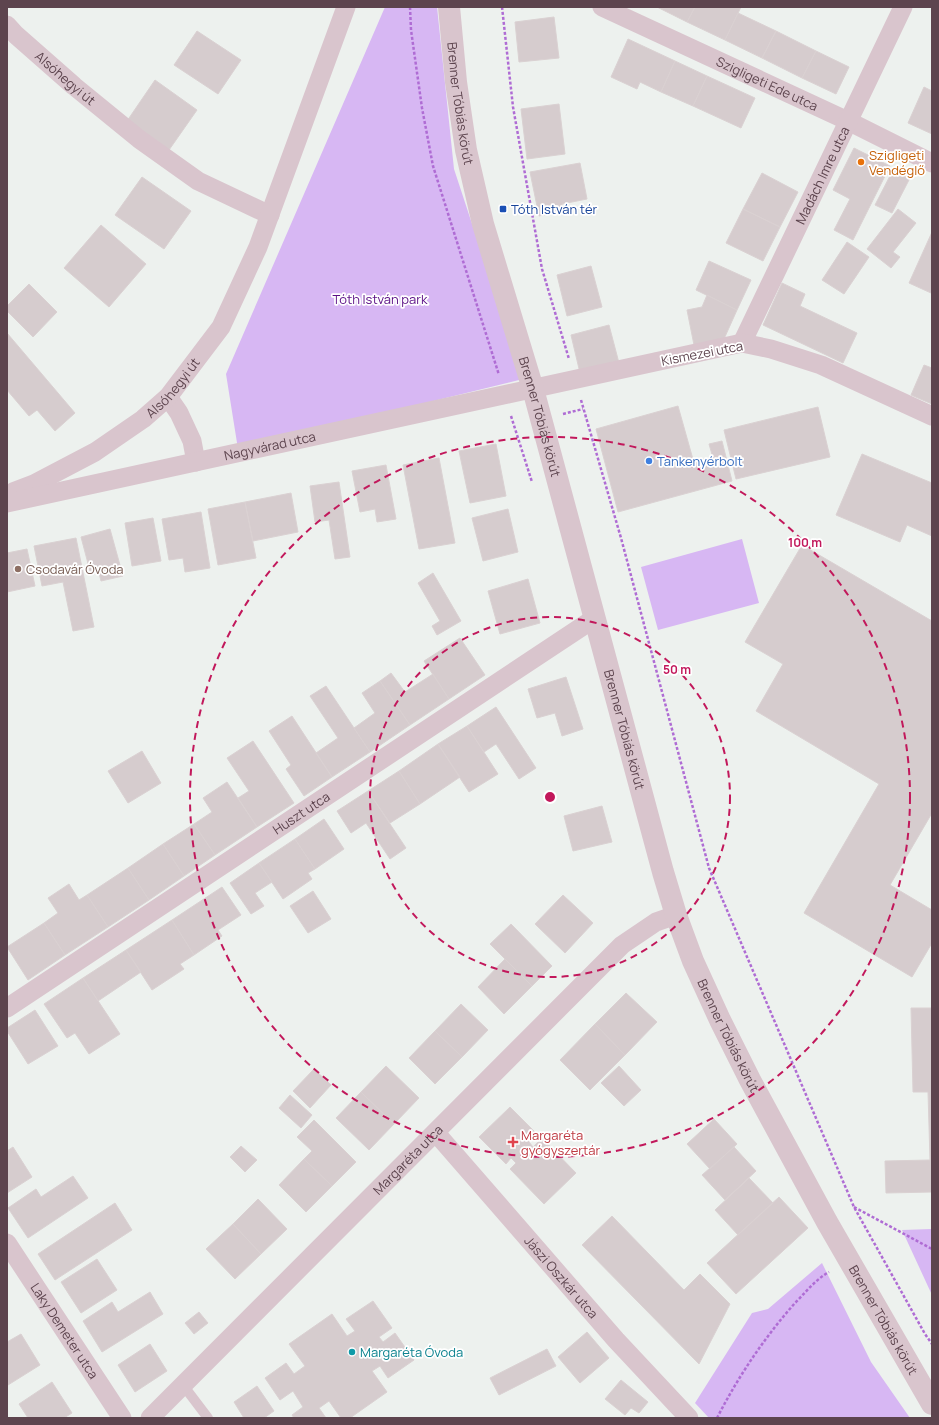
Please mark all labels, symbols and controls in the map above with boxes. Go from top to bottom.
street label: Brenner Tóbiás körút [443,41,478,166]
street label: Alsóhegyi út [31,47,99,109]
street label: Szigligeti Ede utca [713,52,821,115]
street label: Madách Imre utca [791,123,854,227]
place label: Szigligeti Vendéglő [869,146,925,179]
marker: Szigligeti Vendéglő [856,157,866,167]
place label: Tóth István tér [511,200,598,218]
marker: Tóth István tér [498,204,508,214]
park label: Tóth István park [333,290,428,308]
street label: Kismezei utca [660,336,744,370]
street label: Alsóhegyi út [142,354,204,422]
street label: Brenner Tóbiás körút [515,355,565,479]
street label: Nagyvárad utca [222,427,317,464]
place label: Tankenyérbolt [657,452,743,470]
marker: Tankenyérbolt [644,456,654,466]
text: 100 m [788,534,822,551]
place label: Csodavár Óvoda [26,560,124,578]
marker: Csodavár Óvoda [13,564,23,574]
text: 50 m [663,661,691,678]
street label: Brenner Tóbiás körút [600,667,649,792]
street label: Huszt utca [269,787,333,838]
centre of rings [543,790,557,804]
street label: Brenner Tóbiás körút [693,976,764,1095]
street label: Margaréta utca [369,1121,447,1199]
place label: Margaréta gyógyszertár [521,1126,600,1159]
marker: Margaréta gyógyszertár [508,1137,518,1147]
street label: Jászi Oszkár utca [520,1232,602,1322]
street label: Brenner Tóbiás körút [845,1262,922,1378]
street label: Laky Demeter utca [27,1279,103,1382]
place label: Margaréta Óvoda [360,1343,463,1361]
marker: Margaréta Óvoda [347,1347,357,1357]

